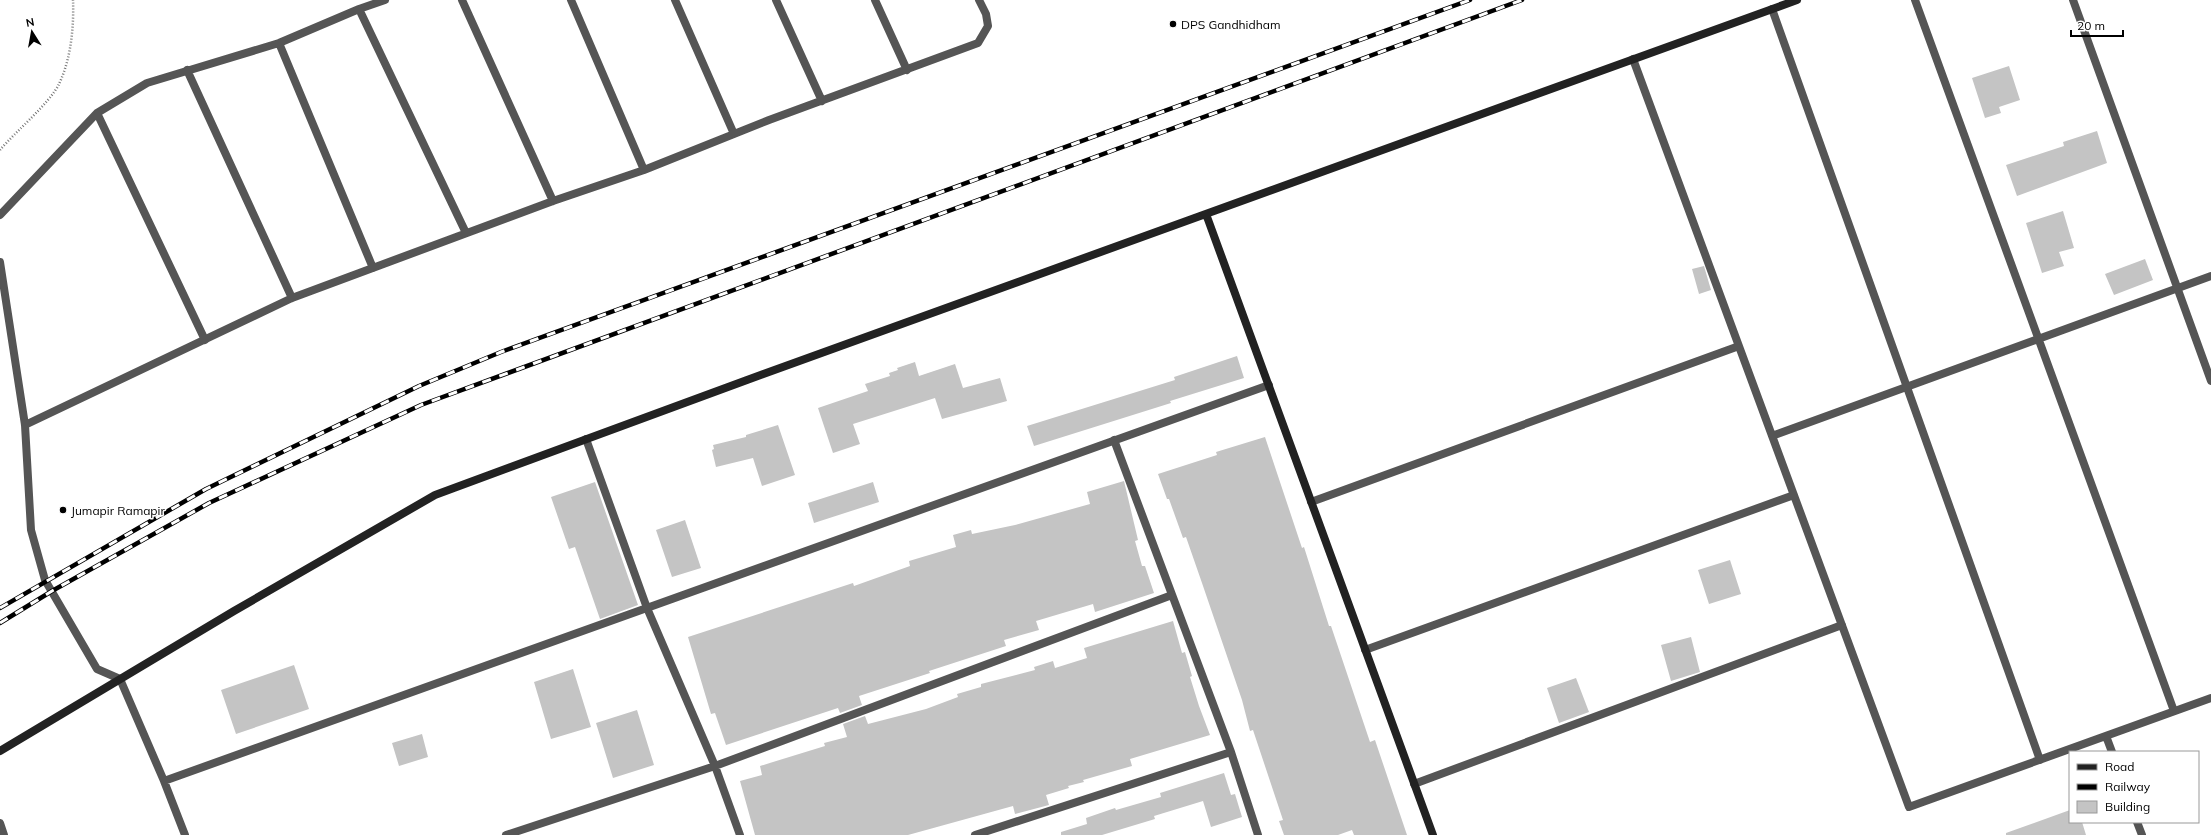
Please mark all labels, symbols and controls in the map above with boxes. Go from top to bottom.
north arrow [12,12,52,52]
scale bar [2071,12,2123,38]
text: N [25,15,36,30]
place label: DPS Gandhidham [1181,17,1280,32]
text: 20 m [2077,18,2105,33]
marker: DPS Gandhidham [1168,19,1178,29]
place label: Jumapir Ramapir [71,503,165,518]
marker: Jumapir Ramapir [58,505,68,515]
legend [2069,751,2199,823]
text: Road [2105,759,2134,774]
text: Railway [2105,779,2151,794]
text: Building [2105,799,2150,814]

